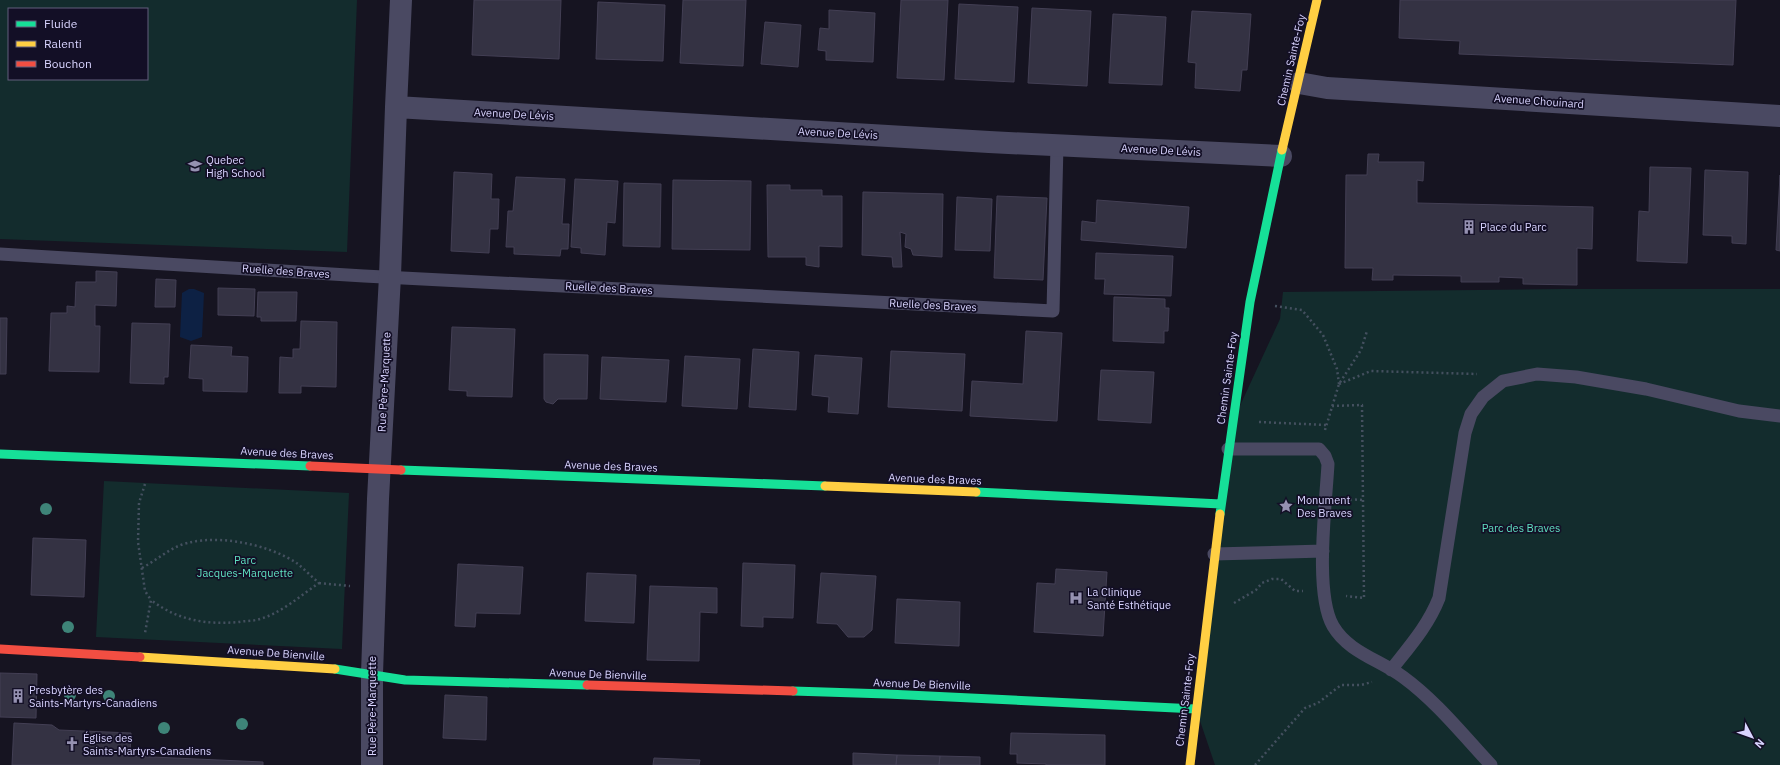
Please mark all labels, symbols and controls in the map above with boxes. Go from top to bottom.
legend [8,8,148,80]
street label: Chemin Sainte-Foy [1274,12,1308,107]
text: Fluide [44,16,78,31]
text: Ralenti [44,36,82,51]
text: Bouchon [44,56,92,71]
street label: Avenue Chouinard [1494,91,1584,111]
street label: Avenue De Lévis [474,105,554,123]
street label: Avenue De Lévis [798,124,878,142]
street label: Avenue De Lévis [1121,141,1201,159]
place label: Quebec High School [206,153,265,180]
school or university icon: Quebec High School [187,158,203,174]
building icon: Place du Parc [1461,219,1477,235]
place label: Place du Parc [1480,220,1547,234]
street label: Ruelle des Braves [242,261,330,281]
street label: Ruelle des Braves [565,279,653,297]
street label: Ruelle des Braves [889,296,977,314]
street label: Chemin Sainte-Foy [1214,330,1241,425]
street label: Rue Père-Marquette [374,332,394,432]
street label: Avenue des Braves [240,444,334,462]
street label: Avenue des Braves [564,457,658,475]
street label: Avenue des Braves [888,470,982,488]
place label: Monument Des Braves [1297,493,1352,520]
place icon: Monument Des Braves [1278,498,1294,514]
park label: Parc des Braves [1482,521,1560,535]
park label: Parc Jacques-Marquette [197,553,293,580]
place label: La Clinique Santé Esthétique [1087,585,1171,612]
hospital icon: La Clinique Santé Esthétique [1068,590,1084,606]
street label: Avenue De Bienville [227,643,325,663]
street label: Chemin Sainte-Foy [1172,652,1198,747]
street label: Rue Père-Marquette [365,656,379,756]
street label: Avenue De Bienville [549,665,647,683]
street label: Avenue De Bienville [873,675,971,693]
place label: Presbytère des Saints-Martyrs-Canadiens [29,683,157,710]
building icon: Presbytère des Saints-Martyrs-Canadiens [10,688,26,704]
north arrow [1732,717,1772,757]
place label: Église des Saints-Martyrs-Canadiens [83,731,211,758]
church icon: Église des Saints-Martyrs-Canadiens [64,736,80,752]
text: N [1752,736,1767,751]

